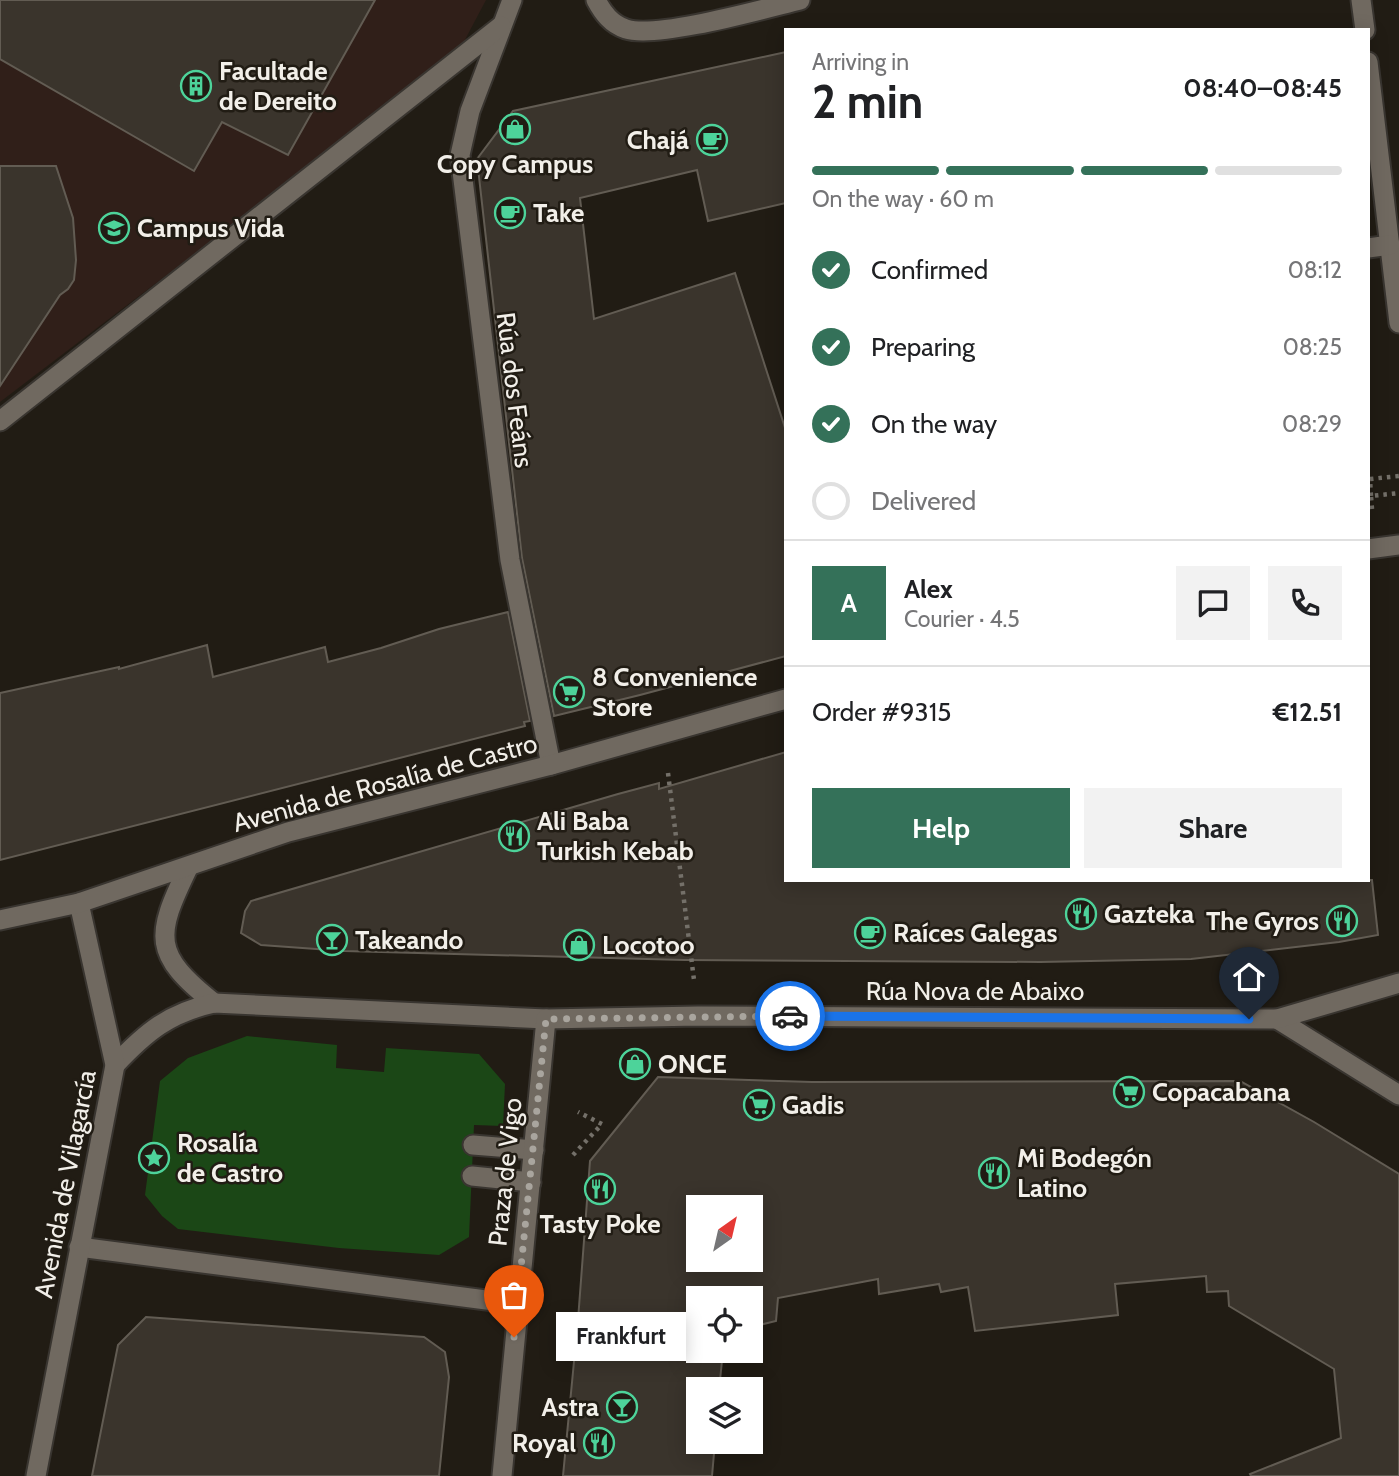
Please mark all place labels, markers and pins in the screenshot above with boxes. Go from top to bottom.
place label: Facultade de Dereito [219,55,337,117]
building icon: Facultade de Dereito [179,69,213,103]
shop icon: Copy Campus [498,112,532,146]
cafe icon: Chajá [695,123,729,157]
place label: Chajá [627,124,689,156]
place label: Copy Campus [437,148,593,180]
cafe icon: Take [493,196,527,230]
place label: Take [533,197,584,229]
school or university icon: Campus Vida [97,211,131,245]
place label: Campus Vida [137,212,284,244]
place label: 8 Convenience Store [592,661,757,723]
supermarket icon: 8 Convenience Store [552,675,586,709]
place label: Ali Baba Turkish Kebab [537,805,694,867]
restaurant icon: Ali Baba Turkish Kebab [497,819,531,853]
restaurant icon: Gazteka [1064,897,1098,931]
place label: Gazteka [1104,898,1194,930]
restaurant icon: The Gyros [1325,904,1359,938]
place label: The Gyros [1206,905,1319,937]
cafe icon: Raíces Galegas [853,916,887,950]
place label: Raíces Galegas [893,917,1058,949]
bar icon: Takeando [315,923,349,957]
place label: Takeando [355,924,464,956]
shop icon: Locotoo [562,928,596,962]
place label: Locotoo [602,929,695,961]
pin [1219,947,1279,1019]
shop icon: ONCE [618,1047,652,1081]
place label: ONCE [658,1048,727,1080]
supermarket icon: Copacabana [1112,1075,1146,1109]
place label: Copacabana [1152,1076,1290,1108]
supermarket icon: Gadis [742,1088,776,1122]
place label: Gadis [782,1089,844,1121]
place label: Rosalía de Castro [177,1127,283,1189]
place icon: Rosalía de Castro [137,1141,171,1175]
place label: Mi Bodegón Latino [1017,1142,1152,1204]
restaurant icon: Mi Bodegón Latino [977,1156,1011,1190]
restaurant icon: Tasty Poke [583,1172,617,1206]
place label: Tasty Poke [539,1208,661,1240]
pin [484,1265,544,1337]
callout: Frankfurt [556,1312,686,1362]
bar icon: Astra [605,1390,639,1424]
place label: Astra [541,1391,599,1423]
restaurant icon: Royal [582,1426,616,1460]
place label: Royal [512,1427,576,1459]

